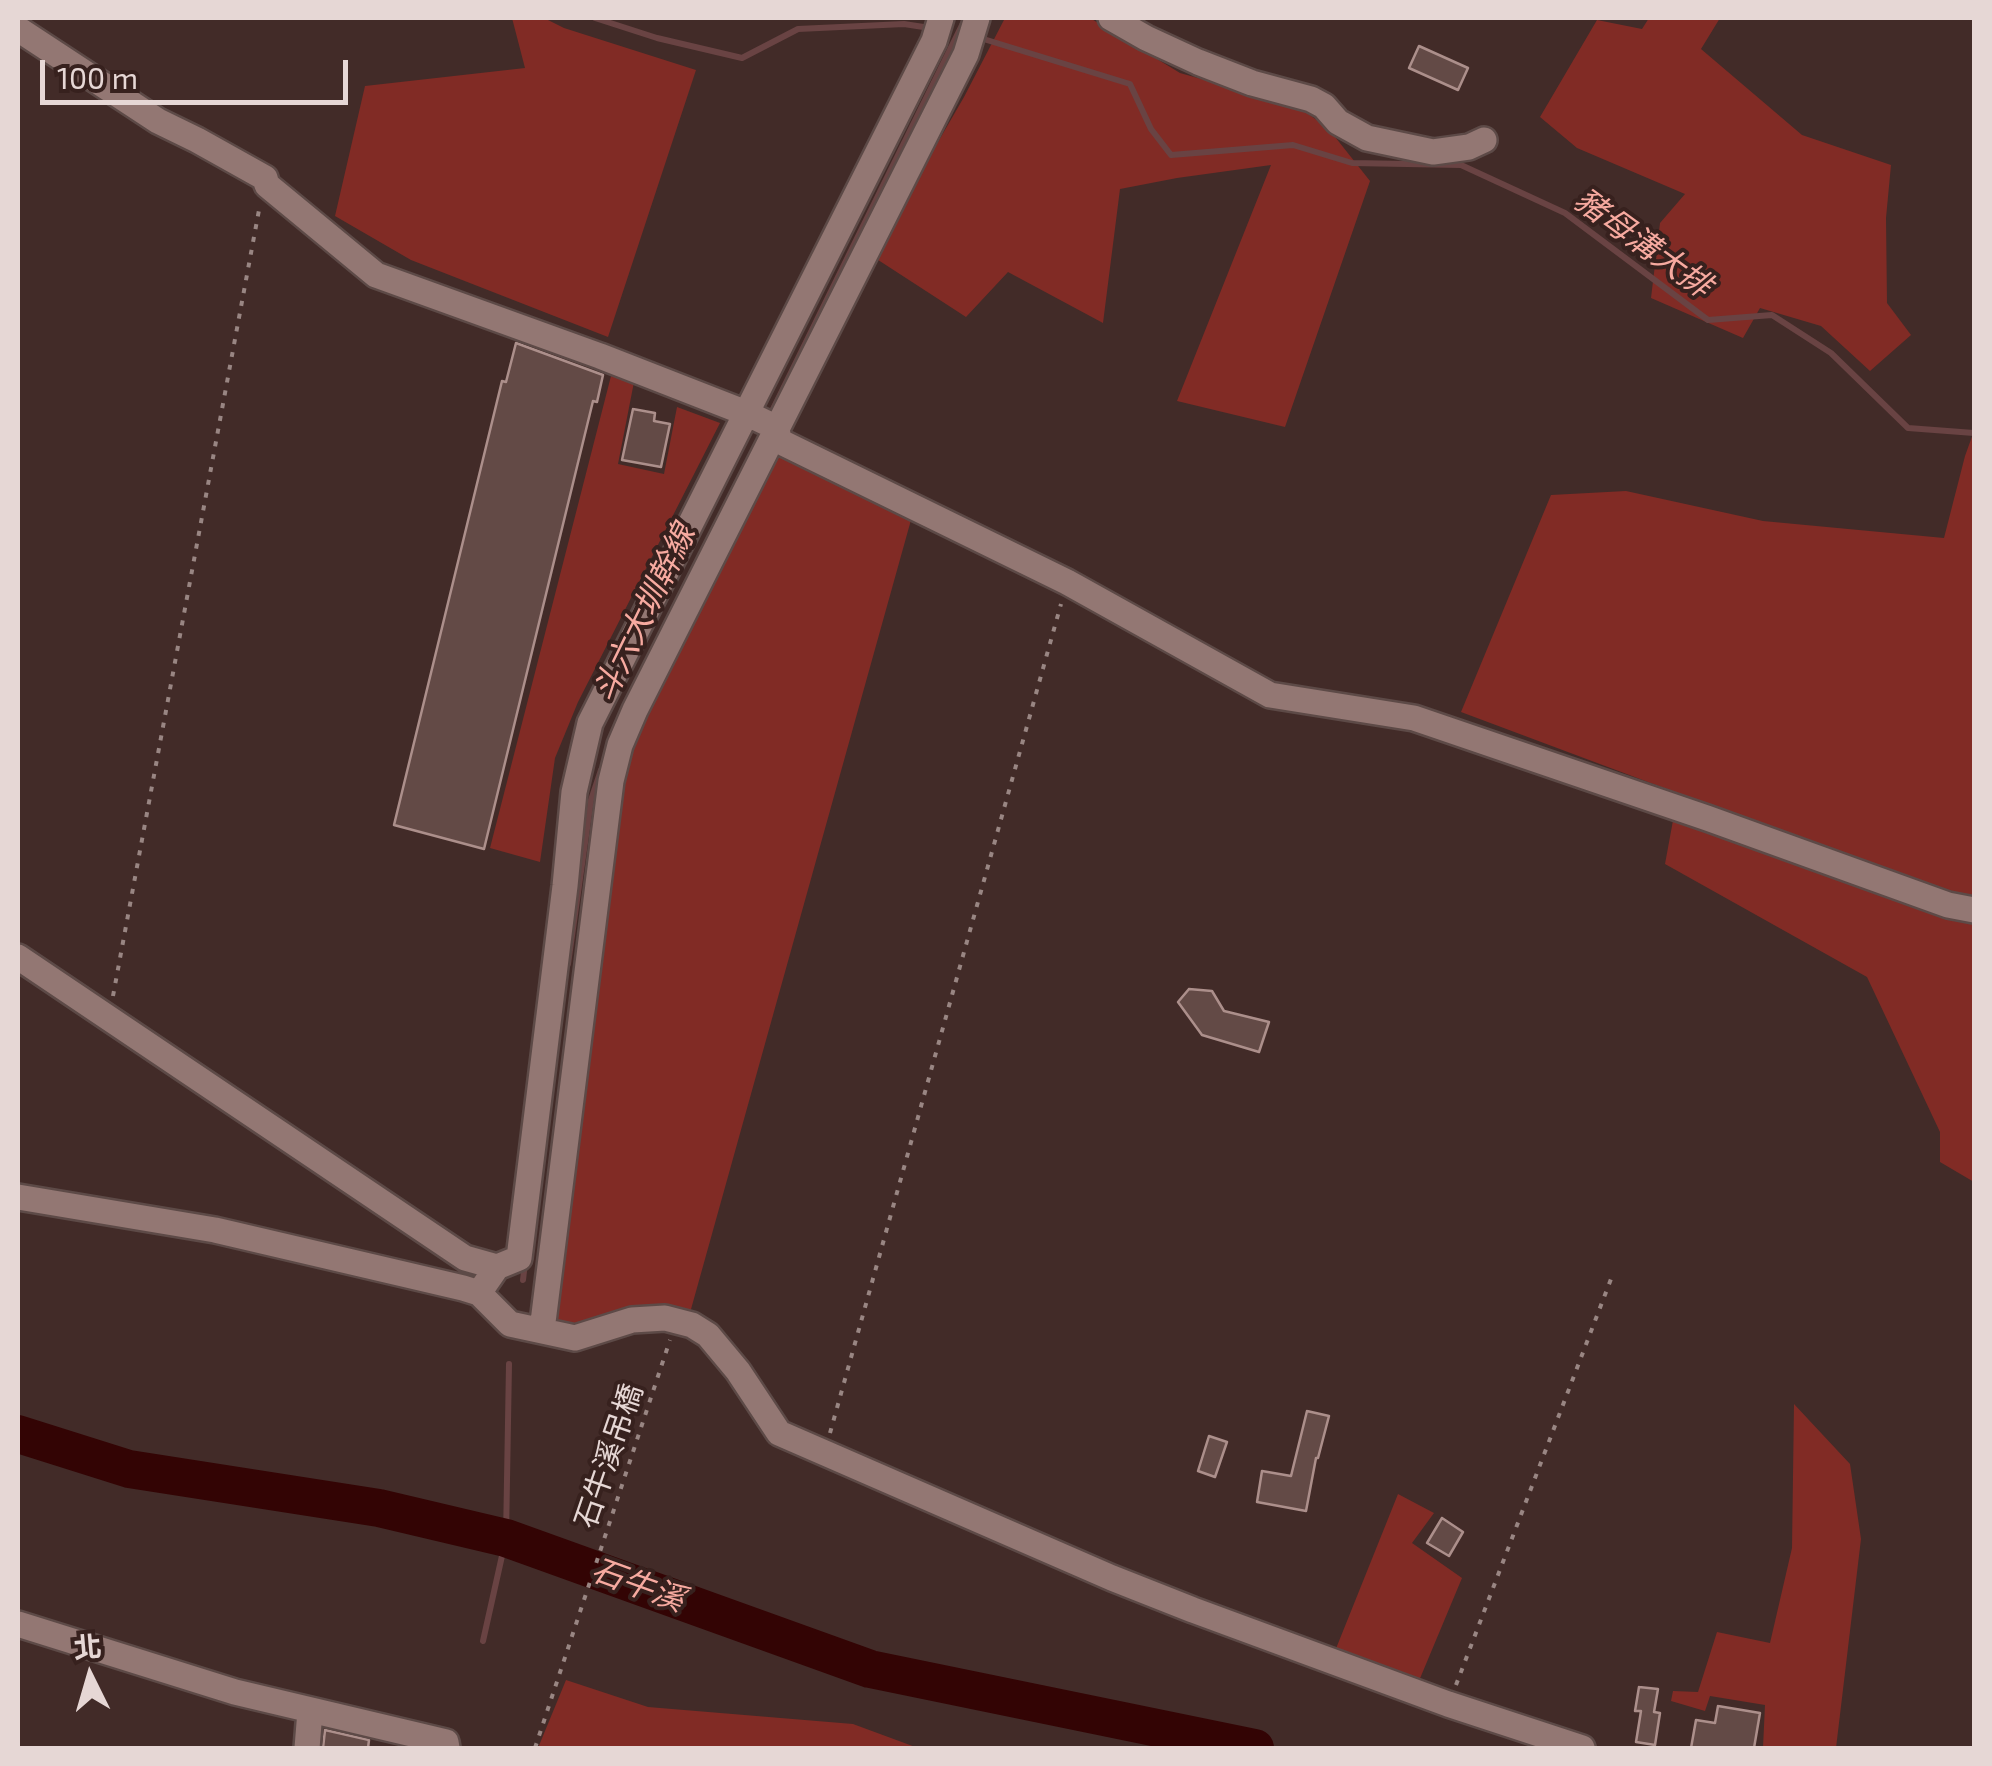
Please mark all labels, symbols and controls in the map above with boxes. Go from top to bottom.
scale bar [45,40,352,102]
text: 100 m [57,59,138,95]
water label: 豬母溝大排 [1567,180,1719,306]
water label: 斗六大圳幹線 [585,518,703,708]
street label: 石牛溪吊橋 [568,1379,650,1533]
water label: 石牛溪 [586,1551,690,1619]
north arrow [40,1626,140,1726]
text: 北 [72,1628,103,1664]

